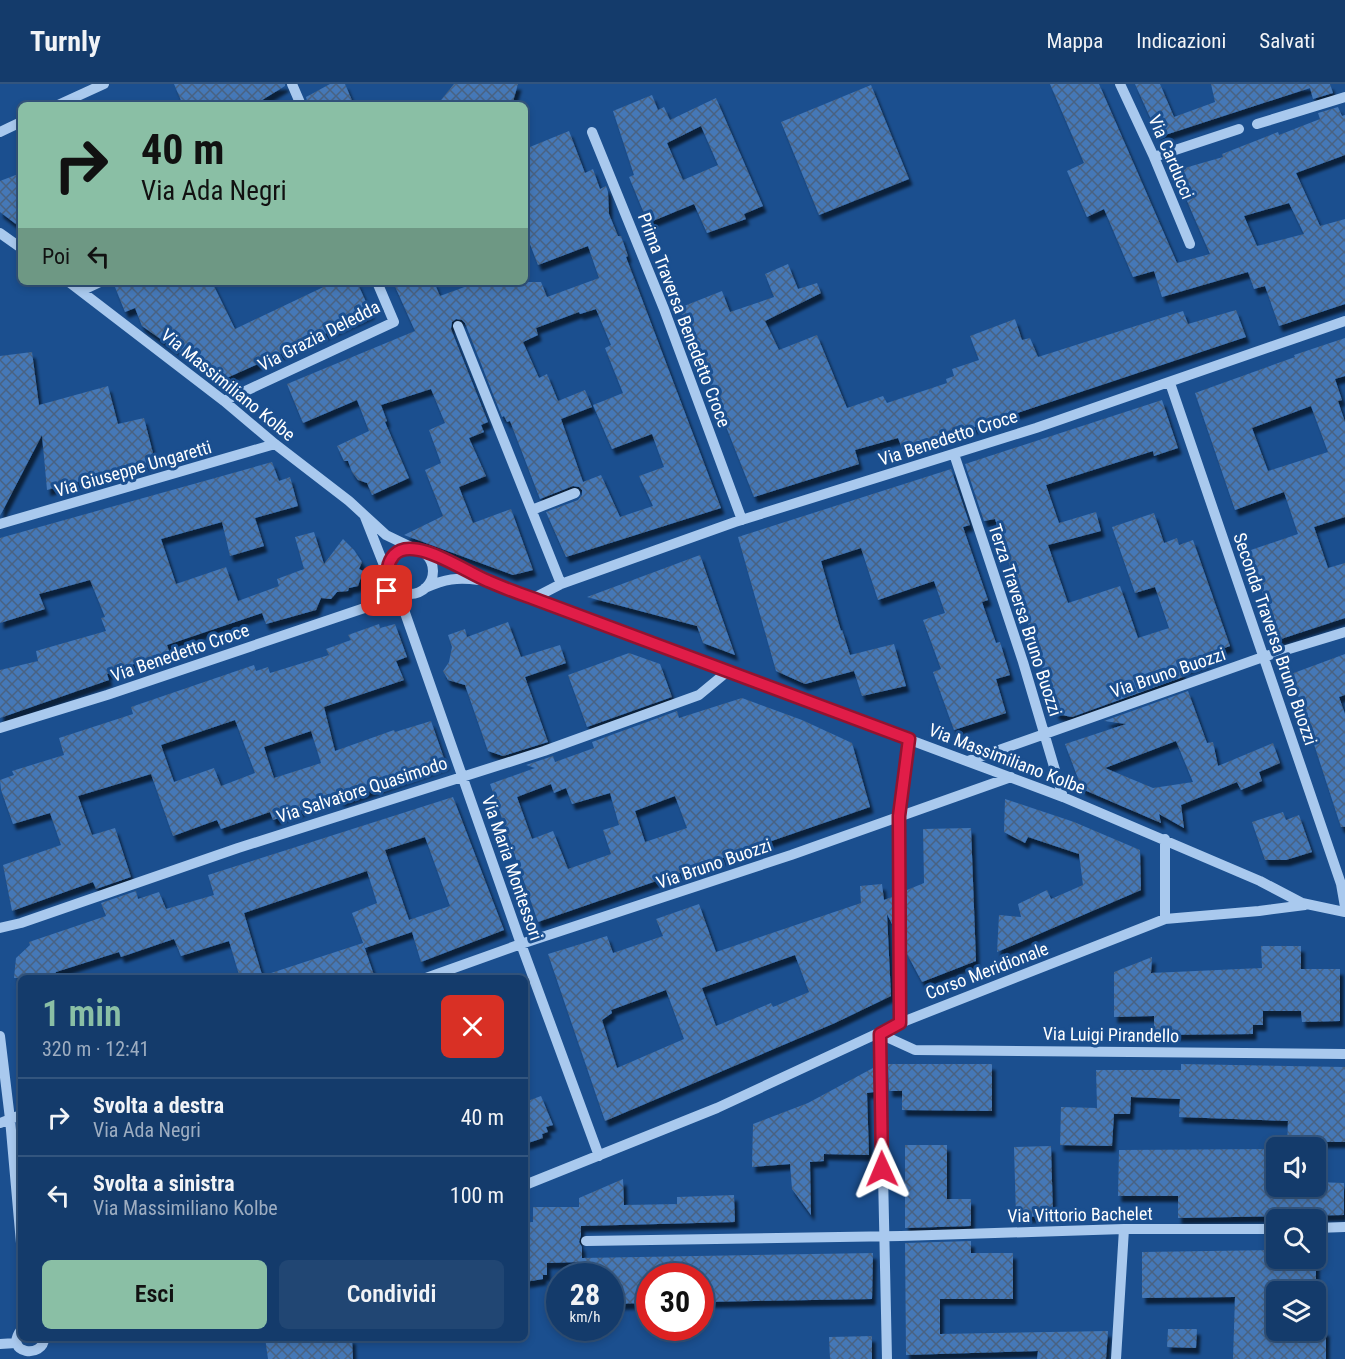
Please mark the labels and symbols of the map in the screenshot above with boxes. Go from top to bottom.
street label: Via Carducci [1144,112,1199,202]
street label: Prima Traversa Benedetto Croce [634,210,735,430]
street label: Via Grazia Deledda [254,296,383,375]
street label: Via Massimiliano Kolbe [157,324,300,445]
street label: Via Benedetto Croce [876,405,1020,470]
street label: Via Giuseppe Ungaretti [52,436,214,501]
street label: Terza Traversa Bruno Buozzi [984,521,1066,719]
street label: Seconda Traversa Bruno Buozzi [1229,530,1322,748]
pin [361,565,412,616]
street label: Via Benedetto Croce [108,619,252,686]
street label: Via Bruno Buozzi [1108,643,1228,702]
street label: Via Massimiliano Kolbe [926,719,1089,798]
street label: Via Salvatore Quasimodo [274,752,450,827]
street label: Via Maria Montessori [478,793,547,943]
street label: Via Bruno Buozzi [654,834,774,893]
street label: Corso Meridionale [922,937,1051,1004]
street label: Via Luigi Pirandello [1043,1023,1179,1046]
position arrow [850,1137,914,1201]
street label: Via Vittorio Bachelet [1007,1203,1153,1226]
speed limit sign: 30 [636,1263,714,1341]

